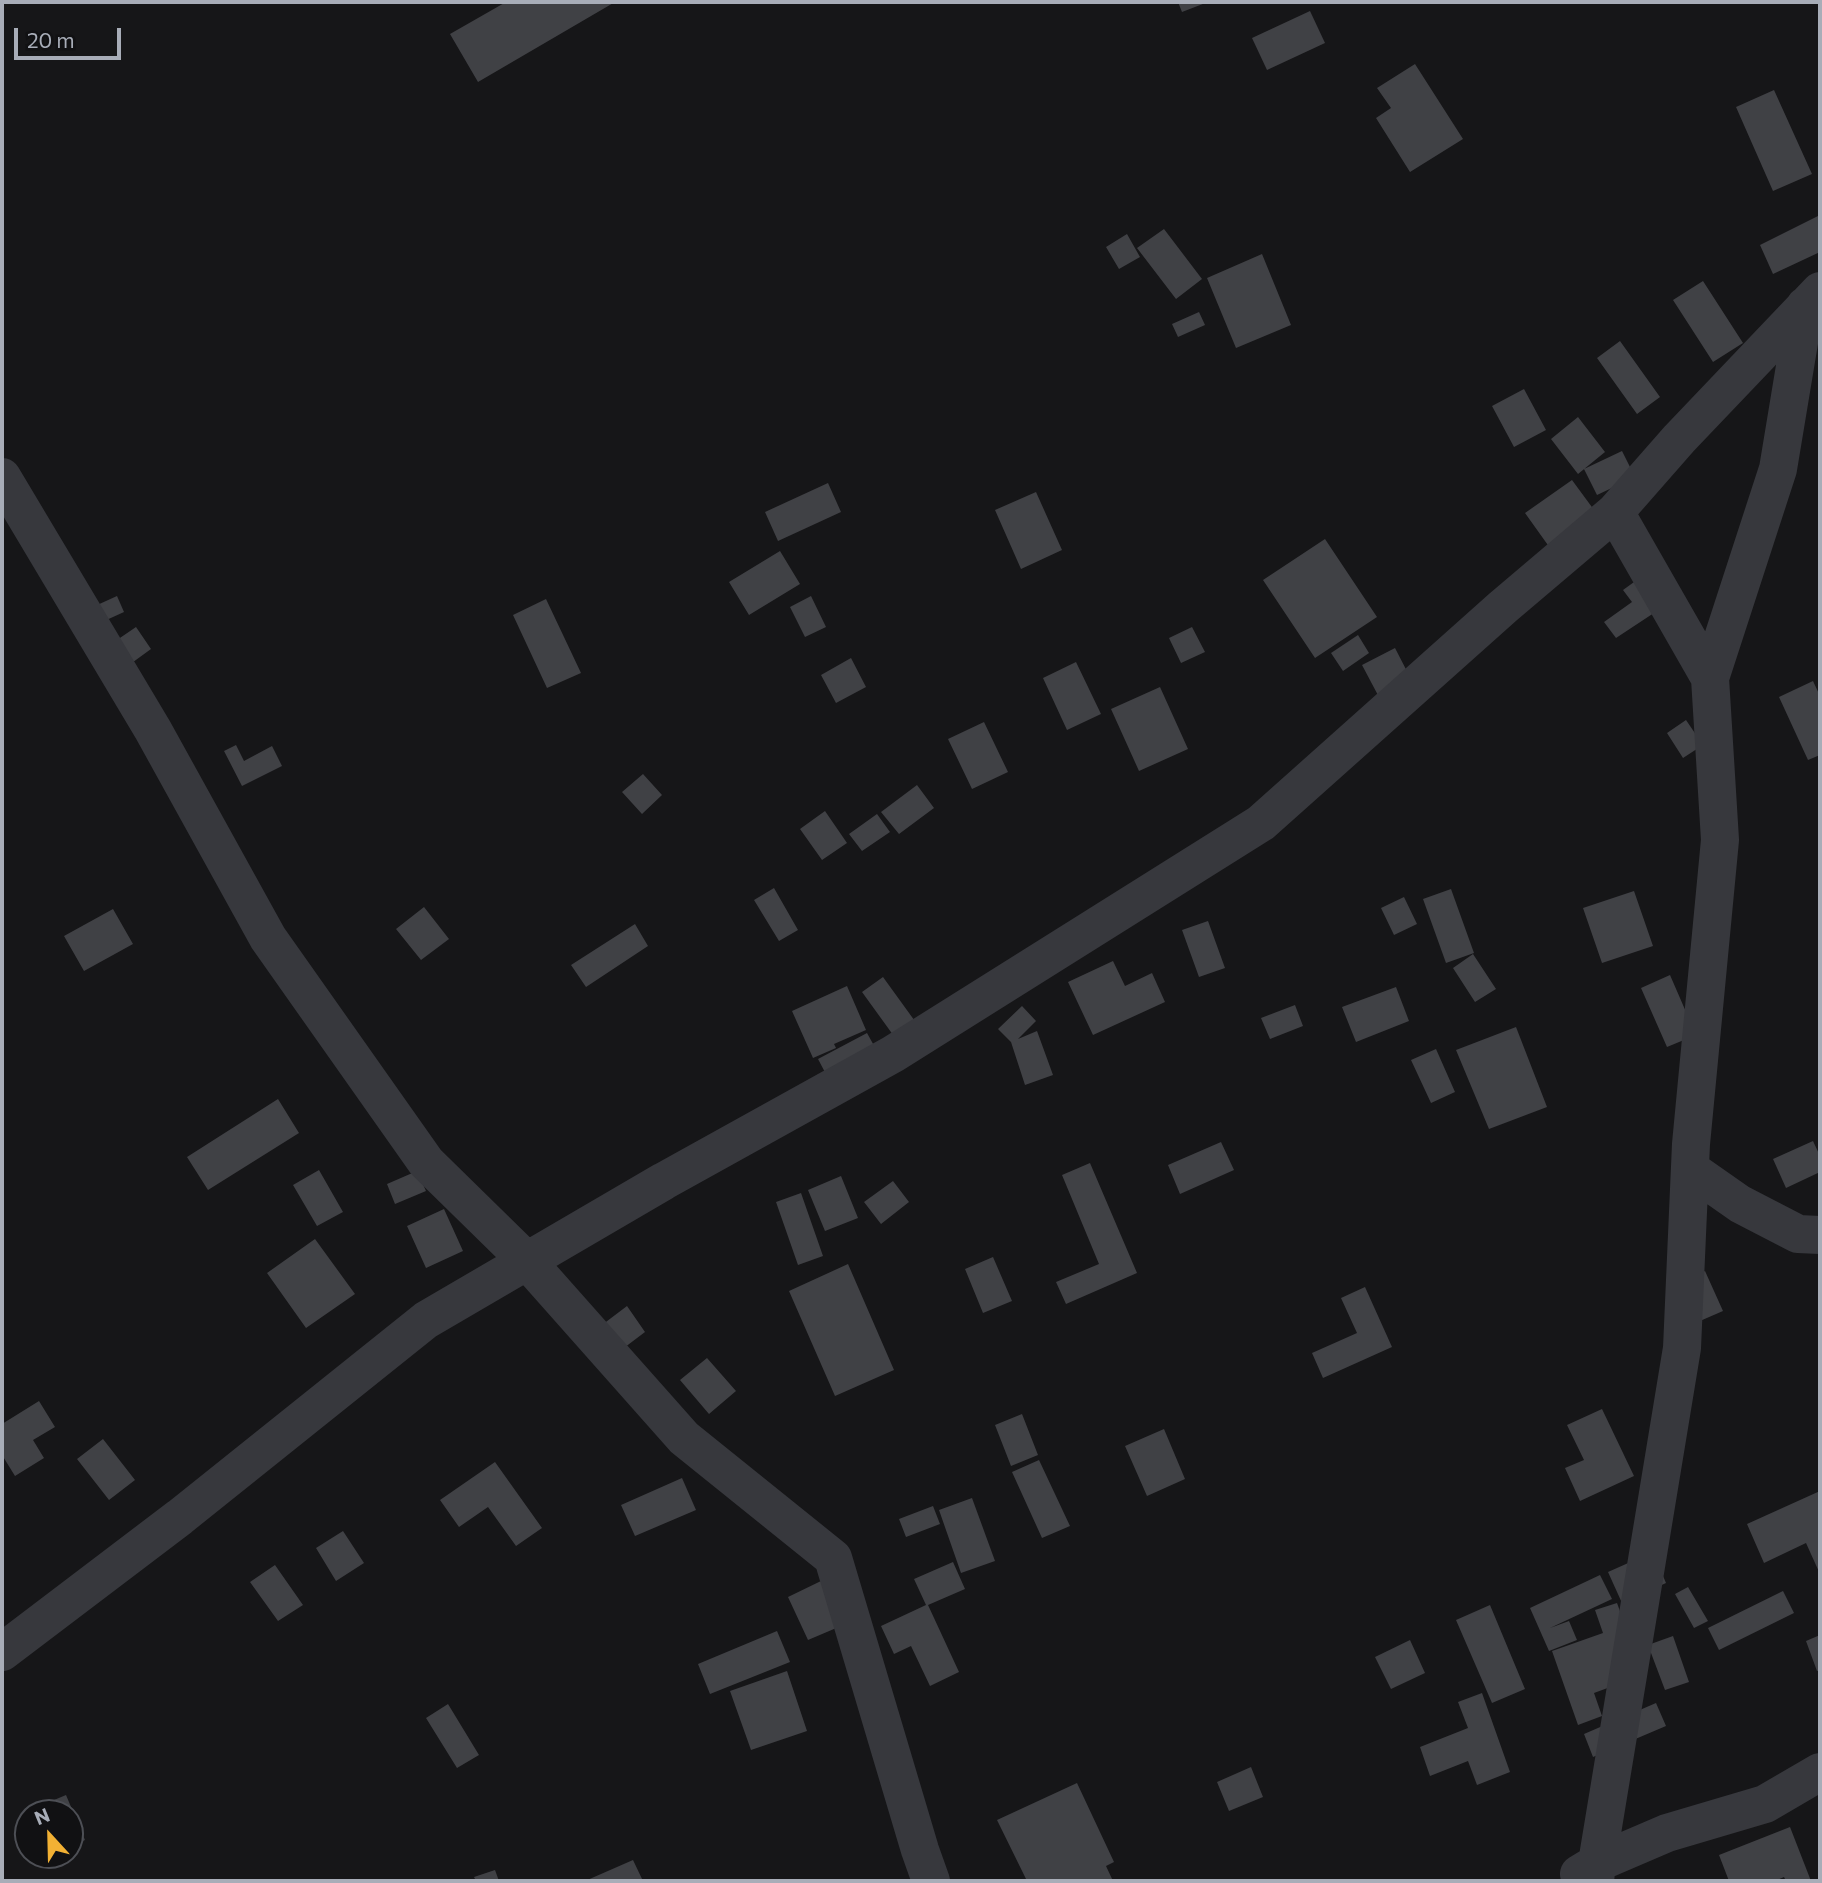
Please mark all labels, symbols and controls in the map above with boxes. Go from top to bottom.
scale bar [18,14,124,58]
text: 20 m [27,27,75,52]
north arrow [14,1799,84,1869]
text: N [31,1803,53,1829]

